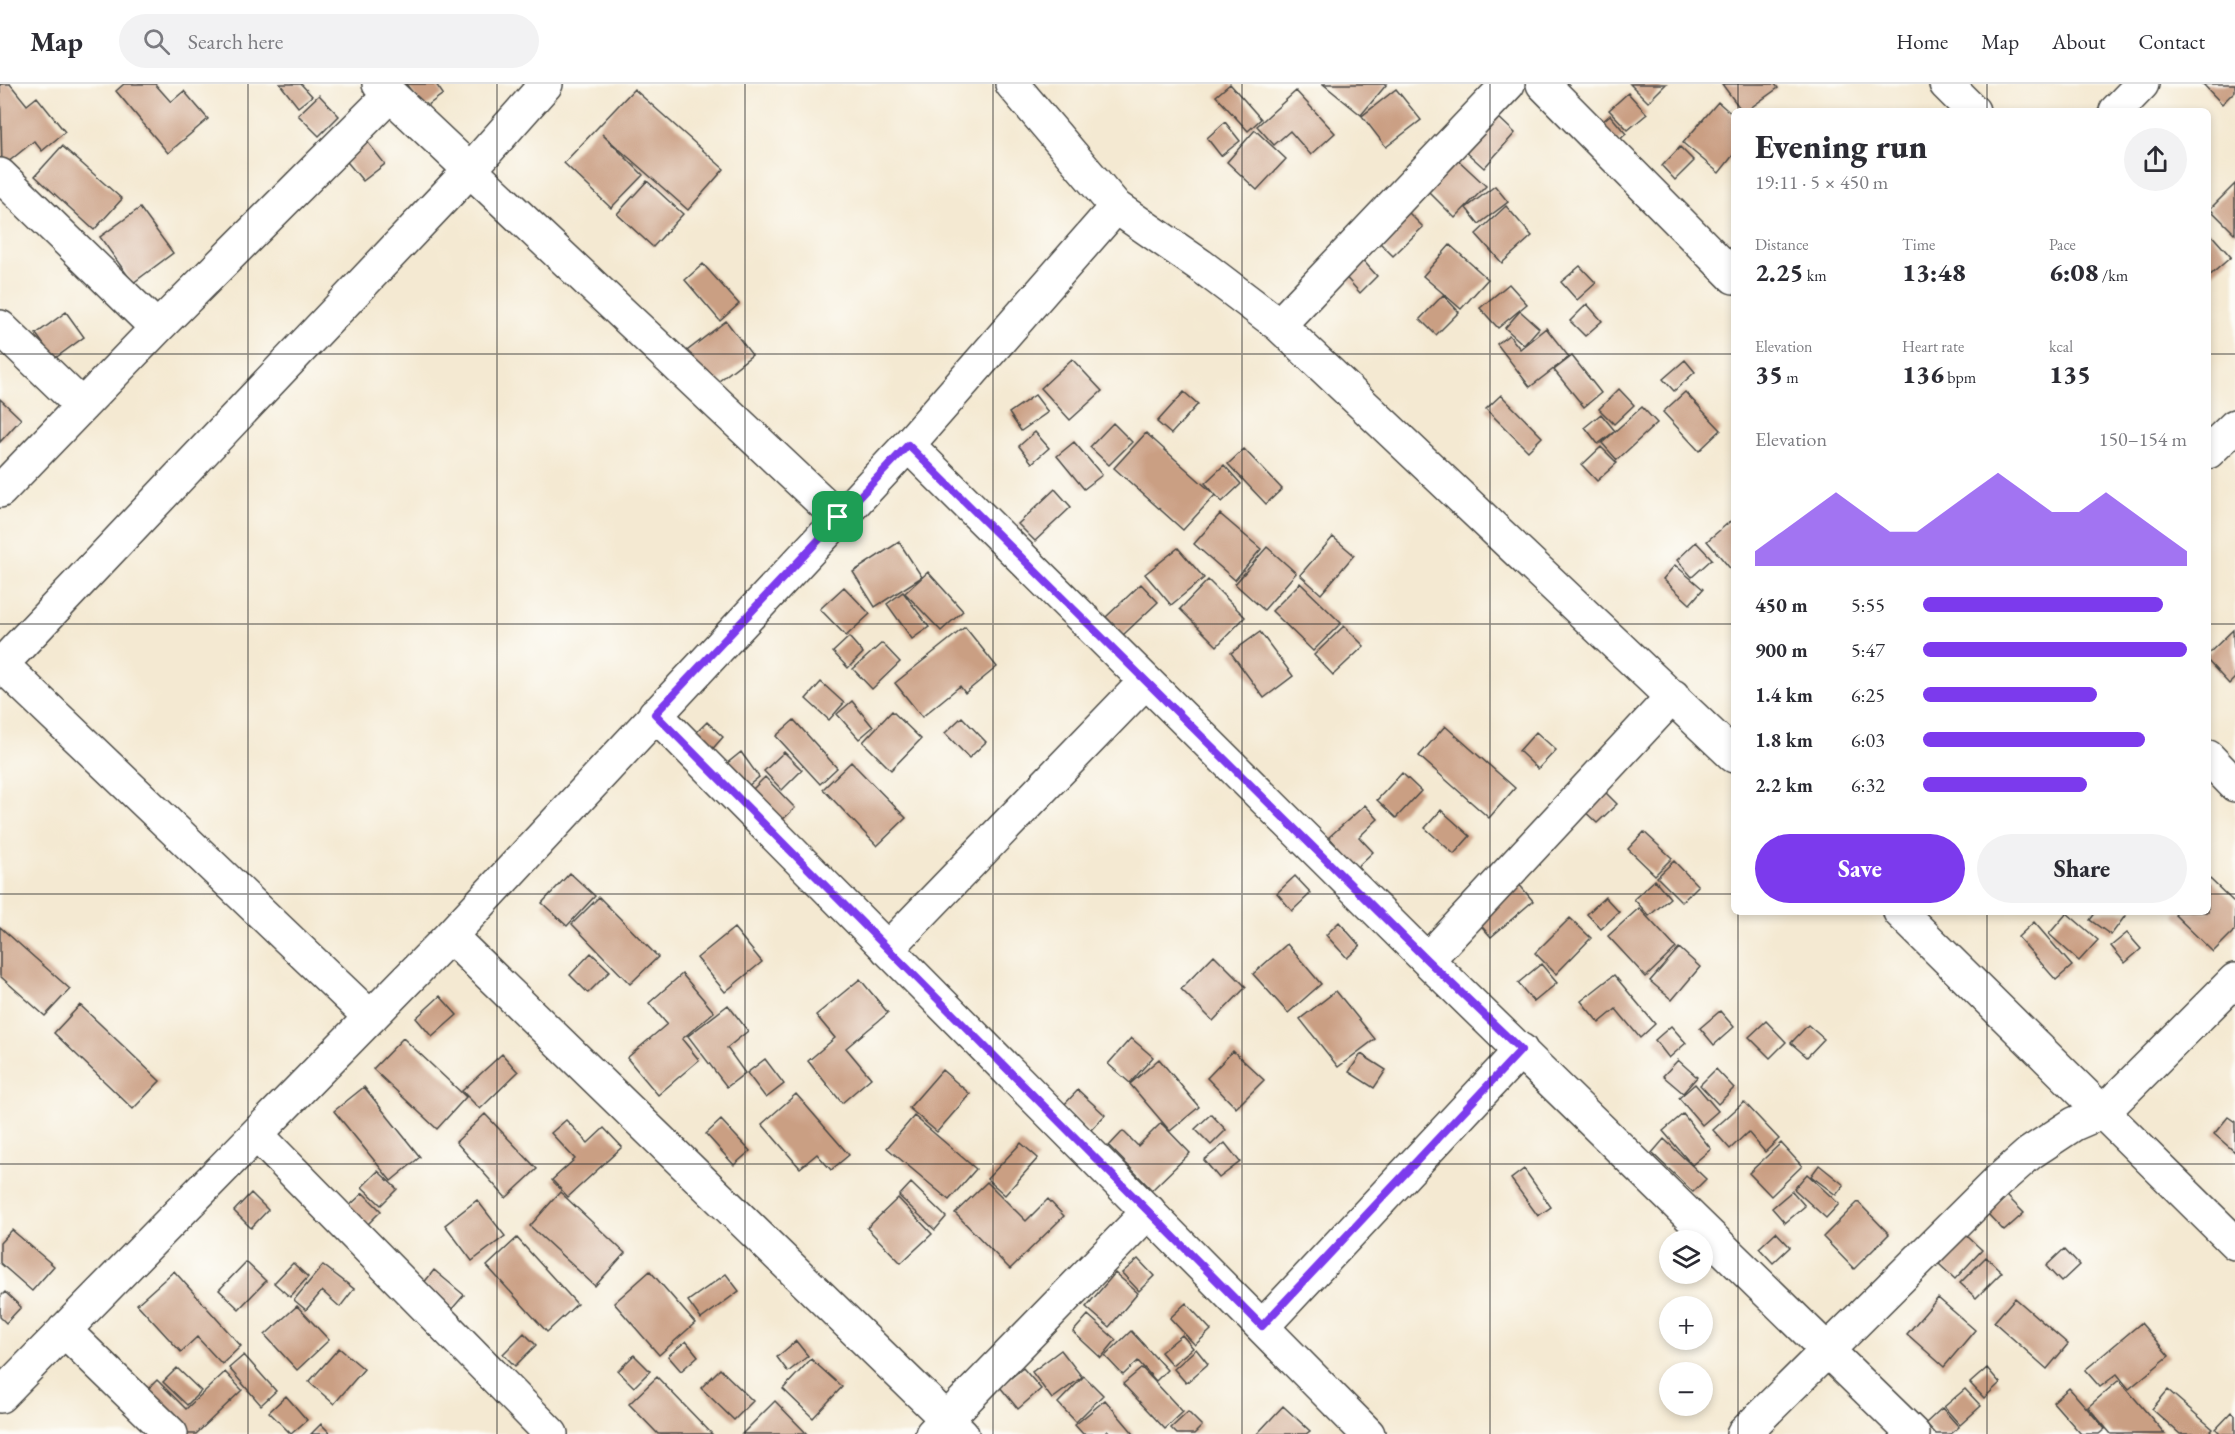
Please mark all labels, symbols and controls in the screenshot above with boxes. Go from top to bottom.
search box [119,14,539,68]
text: Map [30,23,83,59]
icon: search [140,25,173,58]
text: Search here [188,27,283,56]
text: Home [1896,28,1948,55]
text: Map [1981,28,2019,55]
text: About [2052,28,2105,55]
text: Contact [2138,28,2205,55]
text: Evening run [1755,125,1927,168]
button: share [2124,128,2187,191]
text: 19:11 · 5 × 450 m [1755,169,1888,195]
text: Distance [1755,234,1808,255]
text: Time [1902,234,1935,255]
text: Pace [2049,234,2076,255]
text: 2.25 [1755,255,1804,289]
text: 13:48 [1902,255,1966,289]
text: 6:08 [2049,255,2099,289]
text: km [1804,265,1827,286]
text: /km [2099,265,2128,286]
text: Elevation [1755,336,1813,357]
text: Heart rate [1902,336,1964,357]
text: kcal [2049,336,2073,357]
text: 35 [1755,357,1783,391]
text: 136 [1902,357,1944,391]
text: 135 [2049,357,2091,391]
text: m [1783,367,1799,388]
text: bpm [1944,367,1976,388]
text: Elevation [1755,426,1827,452]
text: 150–154 m [2099,426,2187,452]
pin [812,491,863,542]
icon: arrive [821,500,854,533]
text: 450 m [1755,592,1808,618]
text: 5:55 [1851,592,1885,618]
text: 900 m [1755,637,1808,663]
text: 5:47 [1851,637,1885,663]
text: 1.4 km [1755,682,1813,708]
text: 6:25 [1851,682,1885,708]
text: 1.8 km [1755,727,1813,753]
text: 6:03 [1851,727,1885,753]
text: 2.2 km [1755,772,1813,798]
text: 6:32 [1851,772,1885,798]
button: Save [1755,834,1965,903]
button: Share [1977,834,2187,903]
map controls [1659,1230,1713,1416]
button: layers [1659,1230,1713,1284]
button: + [1659,1296,1713,1350]
button: − [1659,1362,1713,1416]

